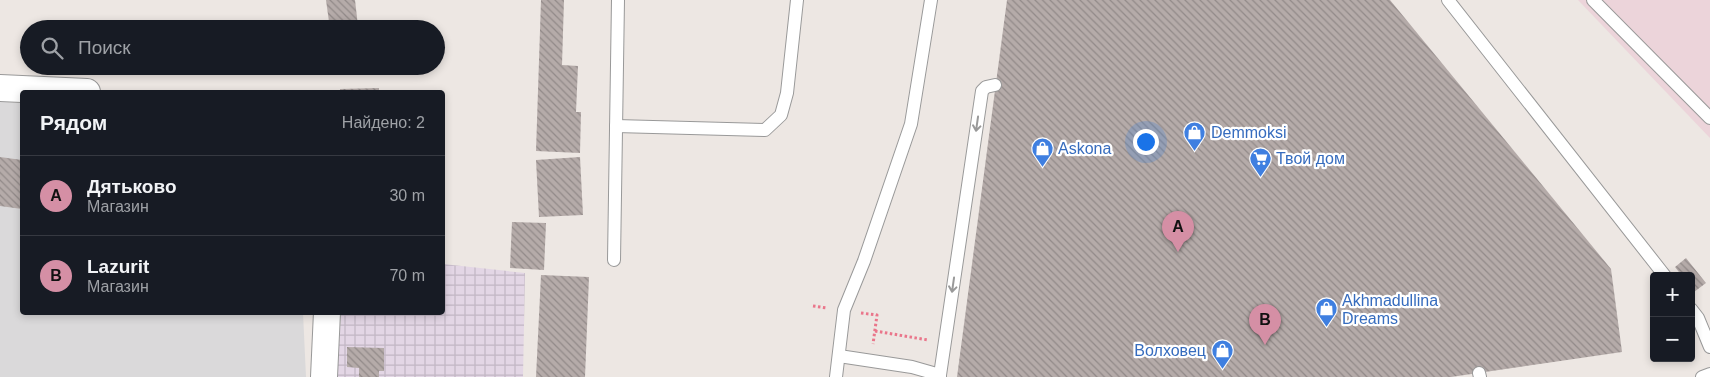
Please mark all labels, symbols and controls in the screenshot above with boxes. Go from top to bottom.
search box [20,20,445,75]
icon: search [38,34,66,62]
text: Поиск [78,37,131,58]
text: Рядом [40,111,107,134]
text: Найдено: 2 [342,114,425,131]
one-way arrow [972,116,982,132]
shop icon: Demmoksi [1183,120,1207,151]
place label: Demmoksi [1211,124,1287,141]
your location [1133,129,1159,155]
shop icon: Askona [1030,136,1054,167]
place label: Askona [1058,140,1111,157]
supermarket icon: Твой дом [1248,146,1272,177]
place label: Твой дом [1276,150,1345,167]
text: Дятьково [87,176,177,197]
text: A [50,187,62,204]
text: 30 m [389,187,425,204]
text: Магазин [87,198,149,215]
pin: A [1162,211,1194,252]
text: Lazurit [87,256,149,277]
text: B [50,267,62,284]
text: 70 m [389,267,425,284]
map controls [1650,272,1695,362]
button: + [1650,272,1695,317]
one-way arrow [948,277,958,293]
text: Магазин [87,278,149,295]
place label: Akhmadullina Dreams [1342,292,1438,327]
shop icon: Akhmadullina Dreams [1314,297,1338,328]
pin: B [1249,304,1281,345]
button: − [1650,317,1695,362]
shop icon: Волховец [1210,338,1234,369]
place label: Волховец [1134,342,1206,359]

